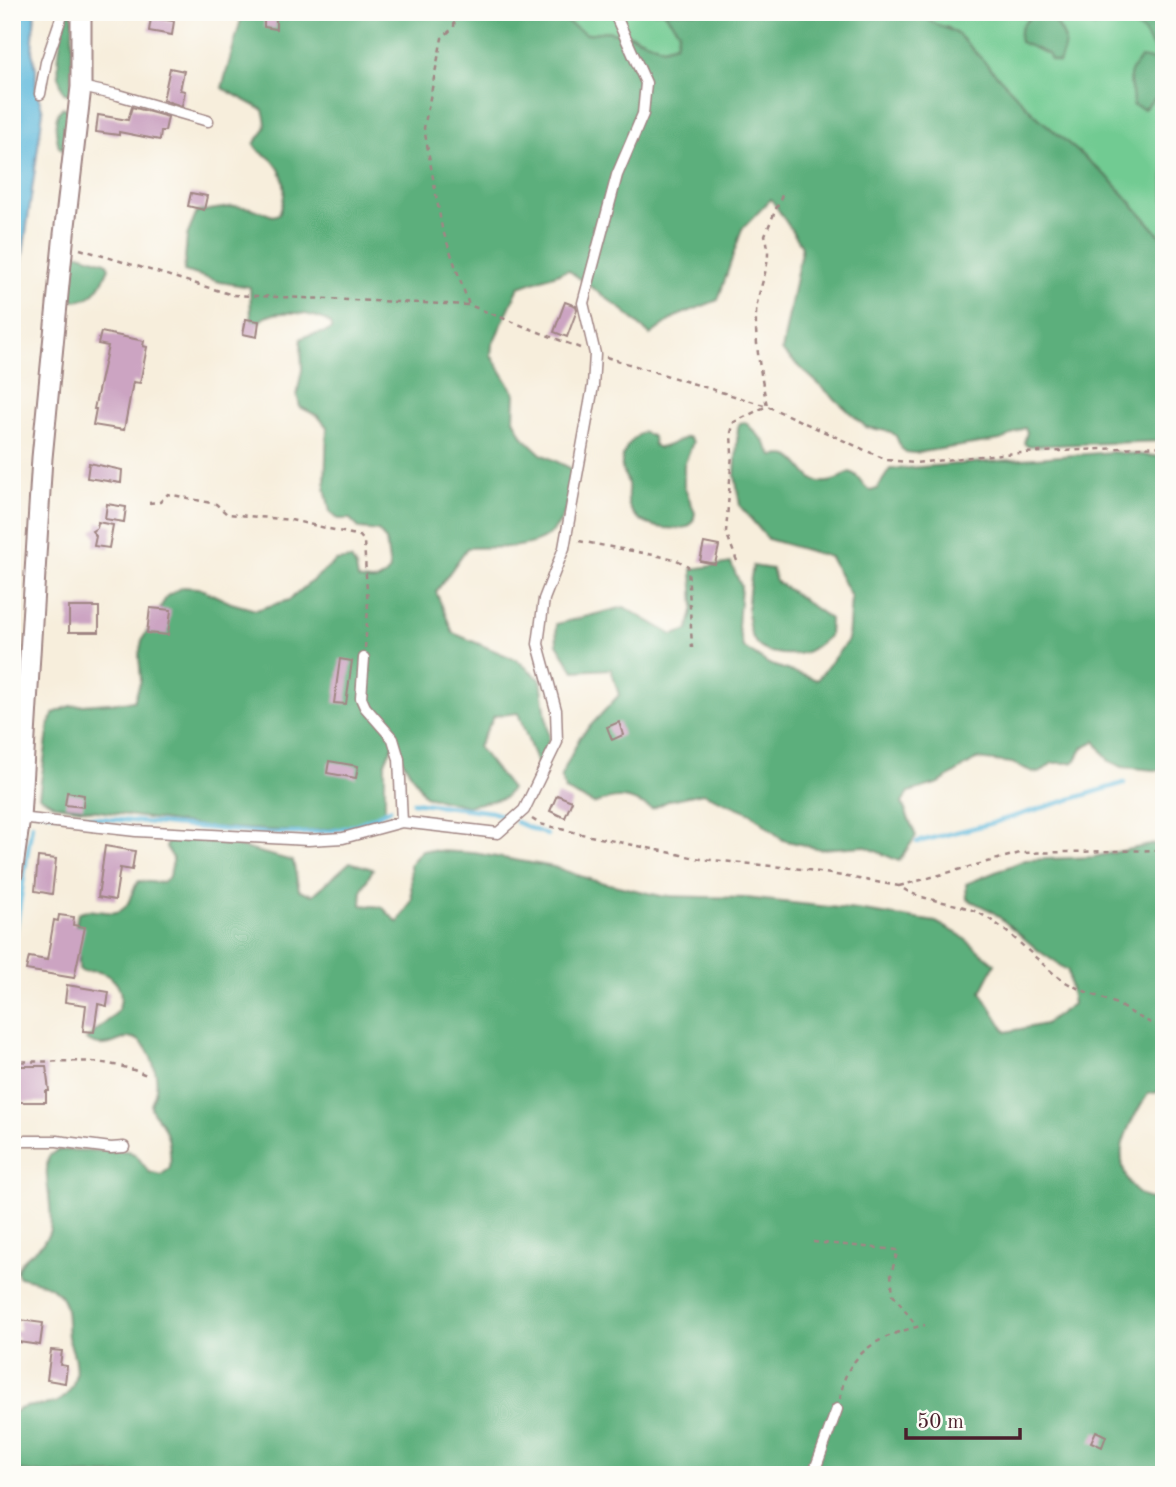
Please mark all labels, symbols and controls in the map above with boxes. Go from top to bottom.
scale bar [906,1396,1020,1440]
text: 50 m [917,1412,964,1433]

